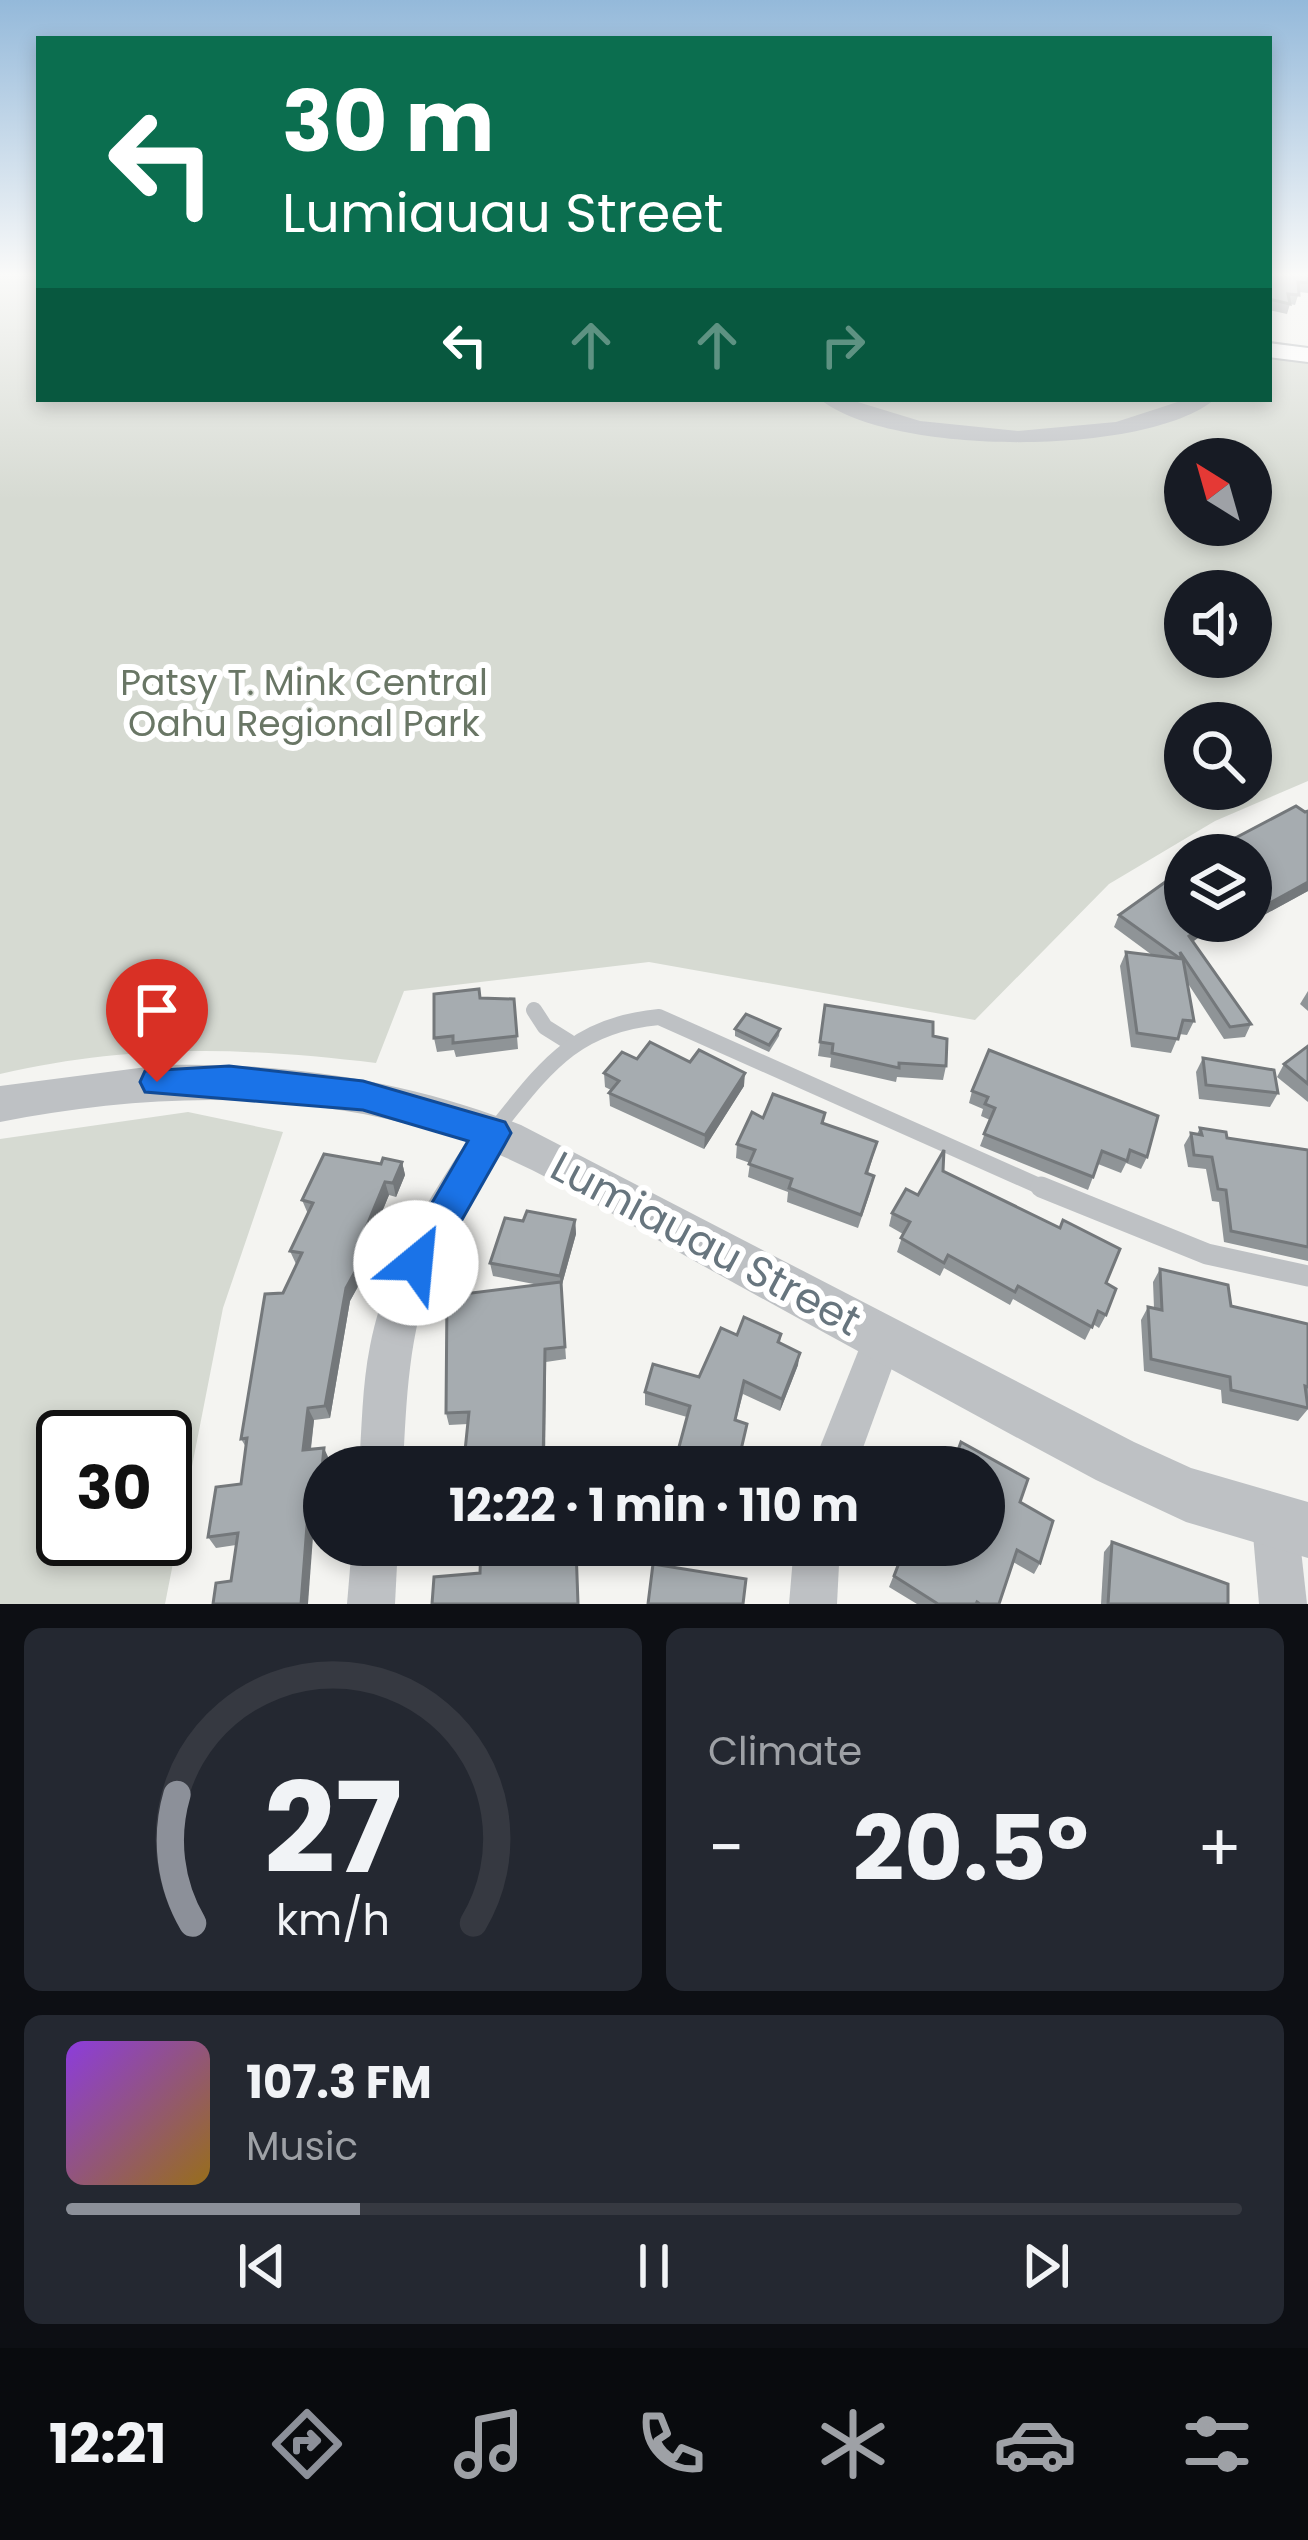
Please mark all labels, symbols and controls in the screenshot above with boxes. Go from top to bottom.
text: 30 m [282,63,494,180]
icon: left [84,84,240,240]
text: Lumiauau Street [282,175,723,251]
icon: left [432,312,498,378]
icon: ahead [558,312,624,378]
icon: ahead [684,312,750,378]
icon: right [810,312,876,378]
north arrow [1164,438,1272,546]
map controls [1164,438,1272,942]
button: sound [1164,570,1272,678]
park label: Patsy T. Mink Central Oahu Regional Park [120,657,488,749]
button: search [1164,702,1272,810]
button: layers [1164,834,1272,942]
pin [106,959,208,1082]
icon: arrive [124,977,190,1043]
street label: Lumiauau Street [540,1137,871,1350]
position arrow [353,1200,479,1326]
speed limit sign: 30 [36,1410,192,1566]
text: 12:22 · 1 min · 110 m [449,1474,859,1537]
text: Climate [708,1724,862,1779]
text: 27 [264,1741,402,1916]
text: 20.5° [853,1785,1088,1912]
text: − [708,1802,744,1894]
text: + [1197,1802,1242,1894]
text: km/h [276,1889,390,1949]
text: 107.3 FM [246,2051,432,2114]
text: Music [246,2119,358,2174]
icon: previous [229,2233,295,2299]
icon: pause [621,2233,687,2299]
icon: next [1013,2233,1079,2299]
icon: directions [265,2402,349,2486]
icon: music [447,2402,531,2486]
icon: phone [629,2402,713,2486]
icon: climate [811,2402,895,2486]
icon: car [993,2402,1077,2486]
icon: filters [1175,2402,1259,2486]
text: 12:21 [49,2406,167,2482]

